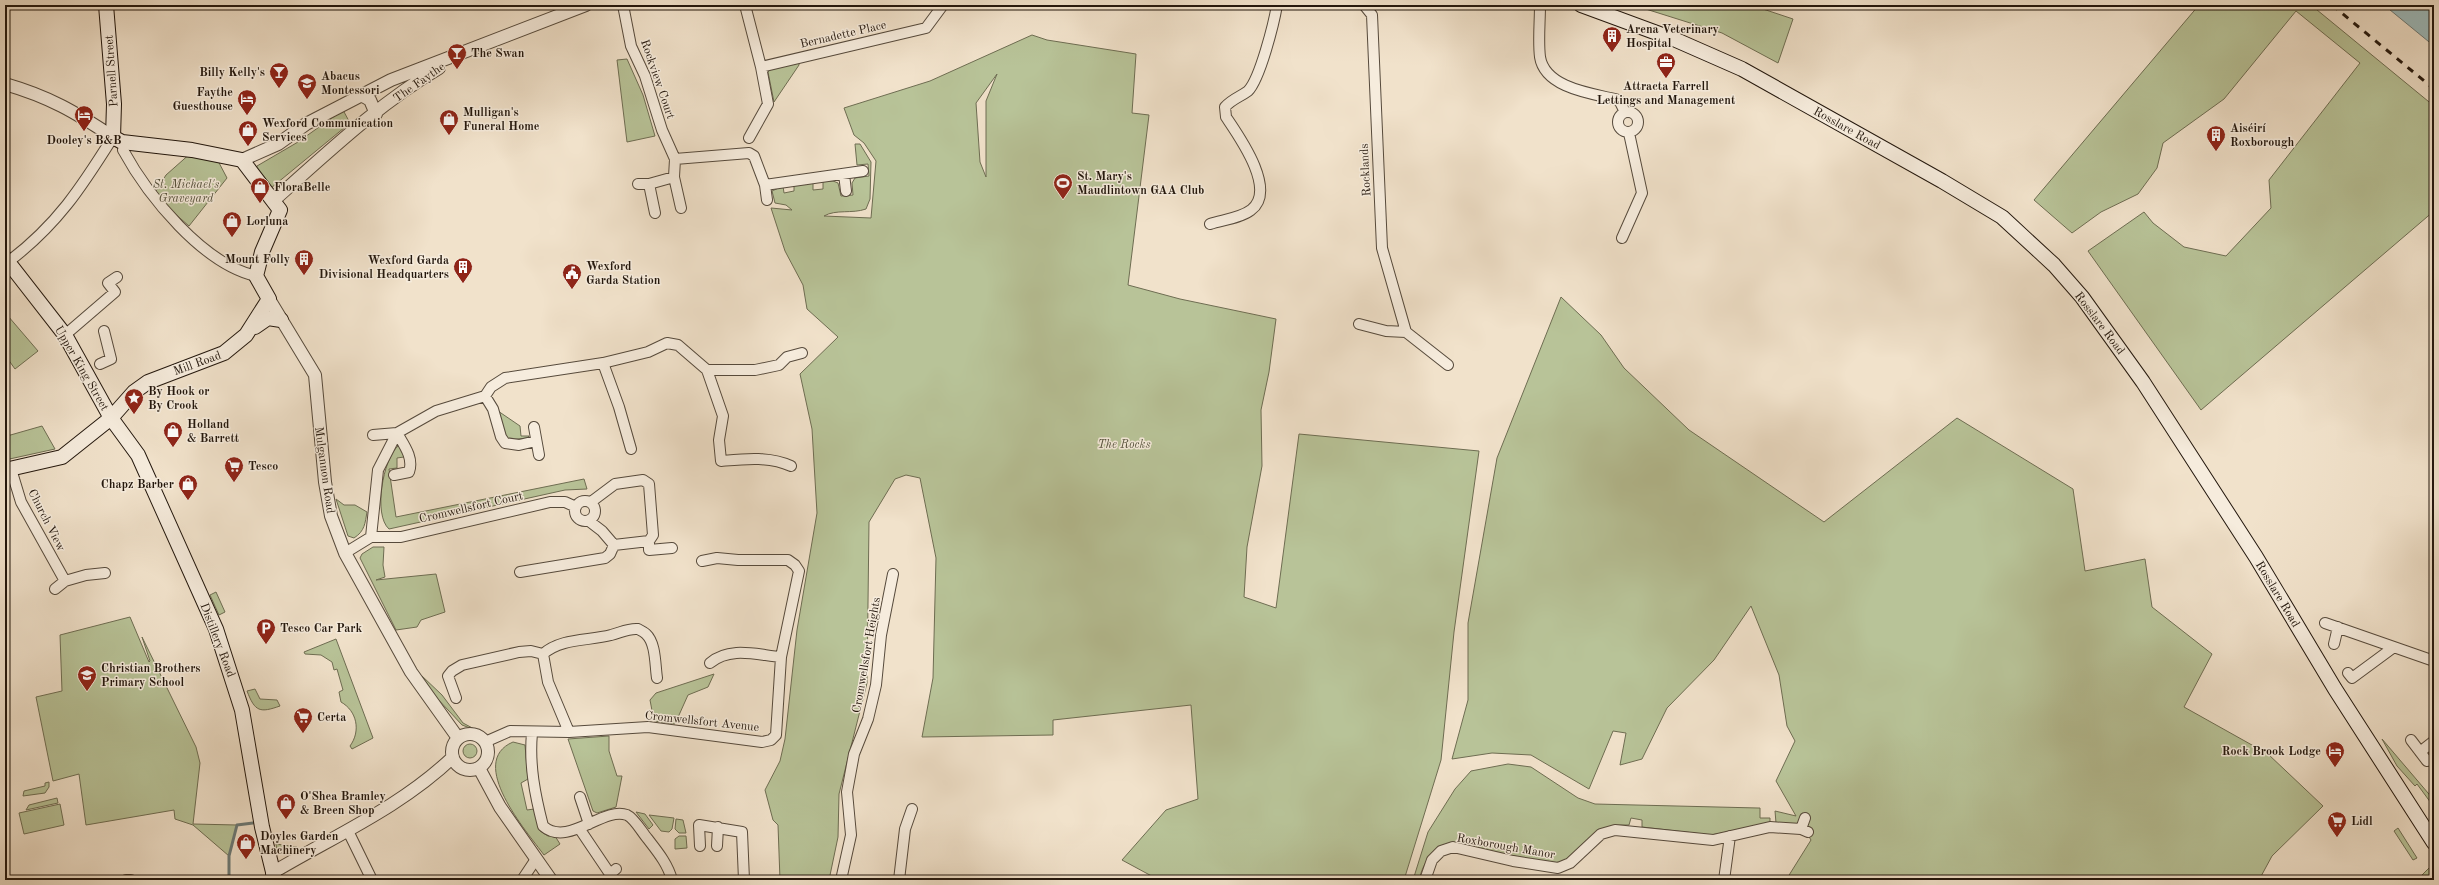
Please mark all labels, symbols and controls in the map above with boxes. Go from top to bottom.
street label: Bernadette Place [799,19,888,51]
place label: Arena Veterinary Hospital [1626,24,1719,50]
building icon: Arena Veterinary Hospital [1601,25,1623,53]
street label: Parnell Street [103,35,120,107]
street label: Rockview Court [638,38,676,121]
bar icon: The Swan [446,42,468,70]
place label: The Swan [471,48,525,60]
office icon: Attracta Farrell Lettings and Management [1655,51,1677,79]
bar icon: Billy Kelly's [268,61,290,89]
street label: The Faythe [392,61,448,105]
place label: Billy Kelly's [199,67,265,79]
place label: Abacus Montessori [321,71,380,97]
school or university icon: Abacus Montessori [296,72,318,100]
place label: Attracta Farrell Lettings and Management [1597,81,1736,107]
place label: Faythe Guesthouse [172,87,233,113]
hotel icon: Faythe Guesthouse [236,88,258,116]
hotel icon: Dooley's B&B [73,104,95,132]
street label: Rosslare Road [1811,106,1882,152]
place label: Mulligan's Funeral Home [463,107,540,133]
shop icon: Mulligan's Funeral Home [438,108,460,136]
place label: Wexford Communication Services [262,118,394,144]
shop icon: Wexford Communication Services [237,119,259,147]
place label: Aiséirí Roxborough [2230,123,2295,149]
building icon: Aiséirí Roxborough [2205,124,2227,152]
place label: Dooley's B&B [46,135,122,147]
street label: Rocklands [1359,143,1373,197]
place label: St. Mary's Maudlintown GAA Club [1077,171,1204,197]
sports icon: St. Mary's Maudlintown GAA Club [1052,172,1074,200]
shop icon: FloraBelle [249,176,271,204]
park label: St. Michael's Graveyard [153,179,219,205]
place label: FloraBelle [274,182,331,194]
shop icon: Lorluna [221,210,243,238]
place label: Lorluna [246,216,288,228]
building icon: Mount Folly [293,248,315,276]
place label: Mount Folly [225,254,290,266]
place label: Wexford Garda Divisional Headquarters [319,255,449,281]
building icon: Wexford Garda Divisional Headquarters [452,256,474,284]
place label: Wexford Garda Station [586,261,661,287]
public building icon: Wexford Garda Station [561,262,583,290]
street label: Rosslare Road [2072,290,2126,357]
street label: Upper King Street [52,324,110,413]
street label: Mill Road [172,350,223,378]
place label: By Hook or By Crook [148,386,210,412]
place icon: By Hook or By Crook [123,387,145,415]
place label: Holland & Barrett [187,419,240,445]
shop icon: Holland & Barrett [162,420,184,448]
street label: Mulgannon Road [312,426,336,514]
park label: The Rocks [1098,439,1150,451]
supermarket icon: Tesco [223,455,245,483]
place label: Tesco [248,461,278,473]
shop icon: Chapz Barber [177,473,199,501]
place label: Chapz Barber [101,479,174,491]
street label: Church View [25,488,67,554]
street label: Cromwellsfort Court [418,490,524,526]
street label: Rosslare Road [2253,559,2302,630]
street label: Cromwellsfort Heights [851,596,883,714]
street label: Distillery Road [197,602,237,679]
parking icon: Tesco Car Park [255,617,277,645]
place label: Tesco Car Park [280,623,362,635]
place label: Christian Brothers Primary School [101,663,201,689]
school or university icon: Christian Brothers Primary School [76,664,98,692]
supermarket icon: Certa [292,706,314,734]
street label: Cromwellsfort Avenue [644,710,760,734]
place label: Certa [317,712,346,724]
hotel icon: Rock Brook Lodge [2324,740,2346,768]
place label: Rock Brook Lodge [2222,746,2321,758]
place label: O'Shea Bramley & Breen Shop [300,791,386,817]
shop icon: O'Shea Bramley & Breen Shop [275,792,297,820]
supermarket icon: Lidl [2326,810,2348,838]
place label: Lidl [2351,816,2373,828]
place label: Doyles Garden Machinery [260,831,339,857]
shop icon: Doyles Garden Machinery [235,832,257,860]
street label: Roxborough Manor [1456,832,1556,862]

